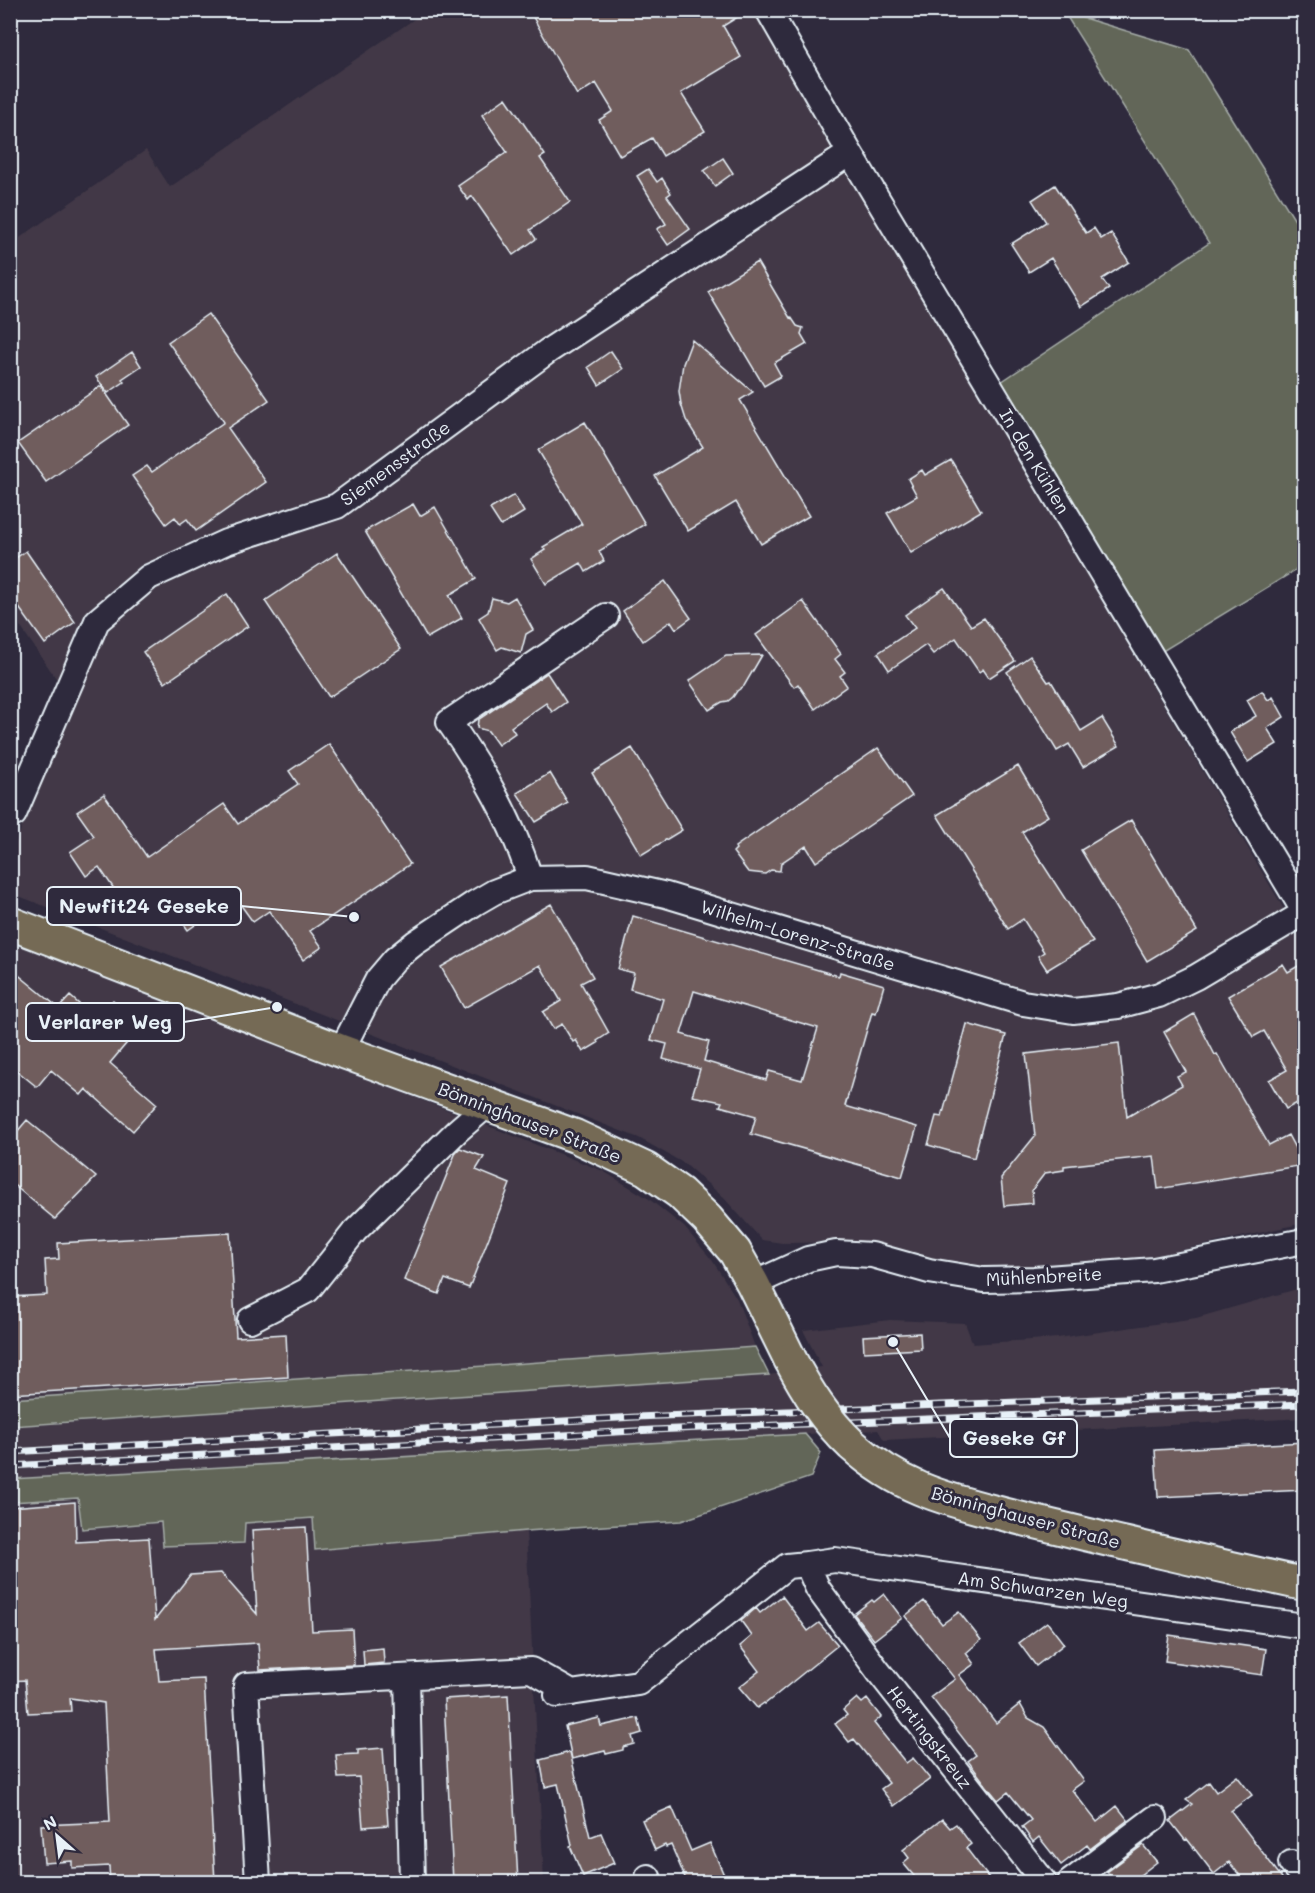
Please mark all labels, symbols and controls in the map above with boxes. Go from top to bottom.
street label: In den Kühlen [994,404,1076,518]
street label: Siemensstraße [335,415,455,511]
callout: Newfit24 Geseke [47,887,241,925]
text: Newfit24 Geseke [59,892,229,918]
street label: Wilhelm-Lorenz-Straße [698,894,898,976]
callout: Verlarer Weg [26,1003,184,1041]
text: Verlarer Weg [38,1008,172,1034]
street label: Bönninghauser Straße [435,1076,625,1168]
street label: Mühlenbreite [985,1261,1103,1291]
callout: Geseke Gf [950,1419,1077,1457]
text: Geseke Gf [962,1424,1066,1450]
street label: Bönninghauser Straße [929,1480,1123,1554]
street label: Am Schwarzen Weg [956,1565,1130,1613]
street label: Hertingskreuz [882,1680,978,1794]
north arrow [27,1806,87,1866]
text: N [39,1810,60,1834]

